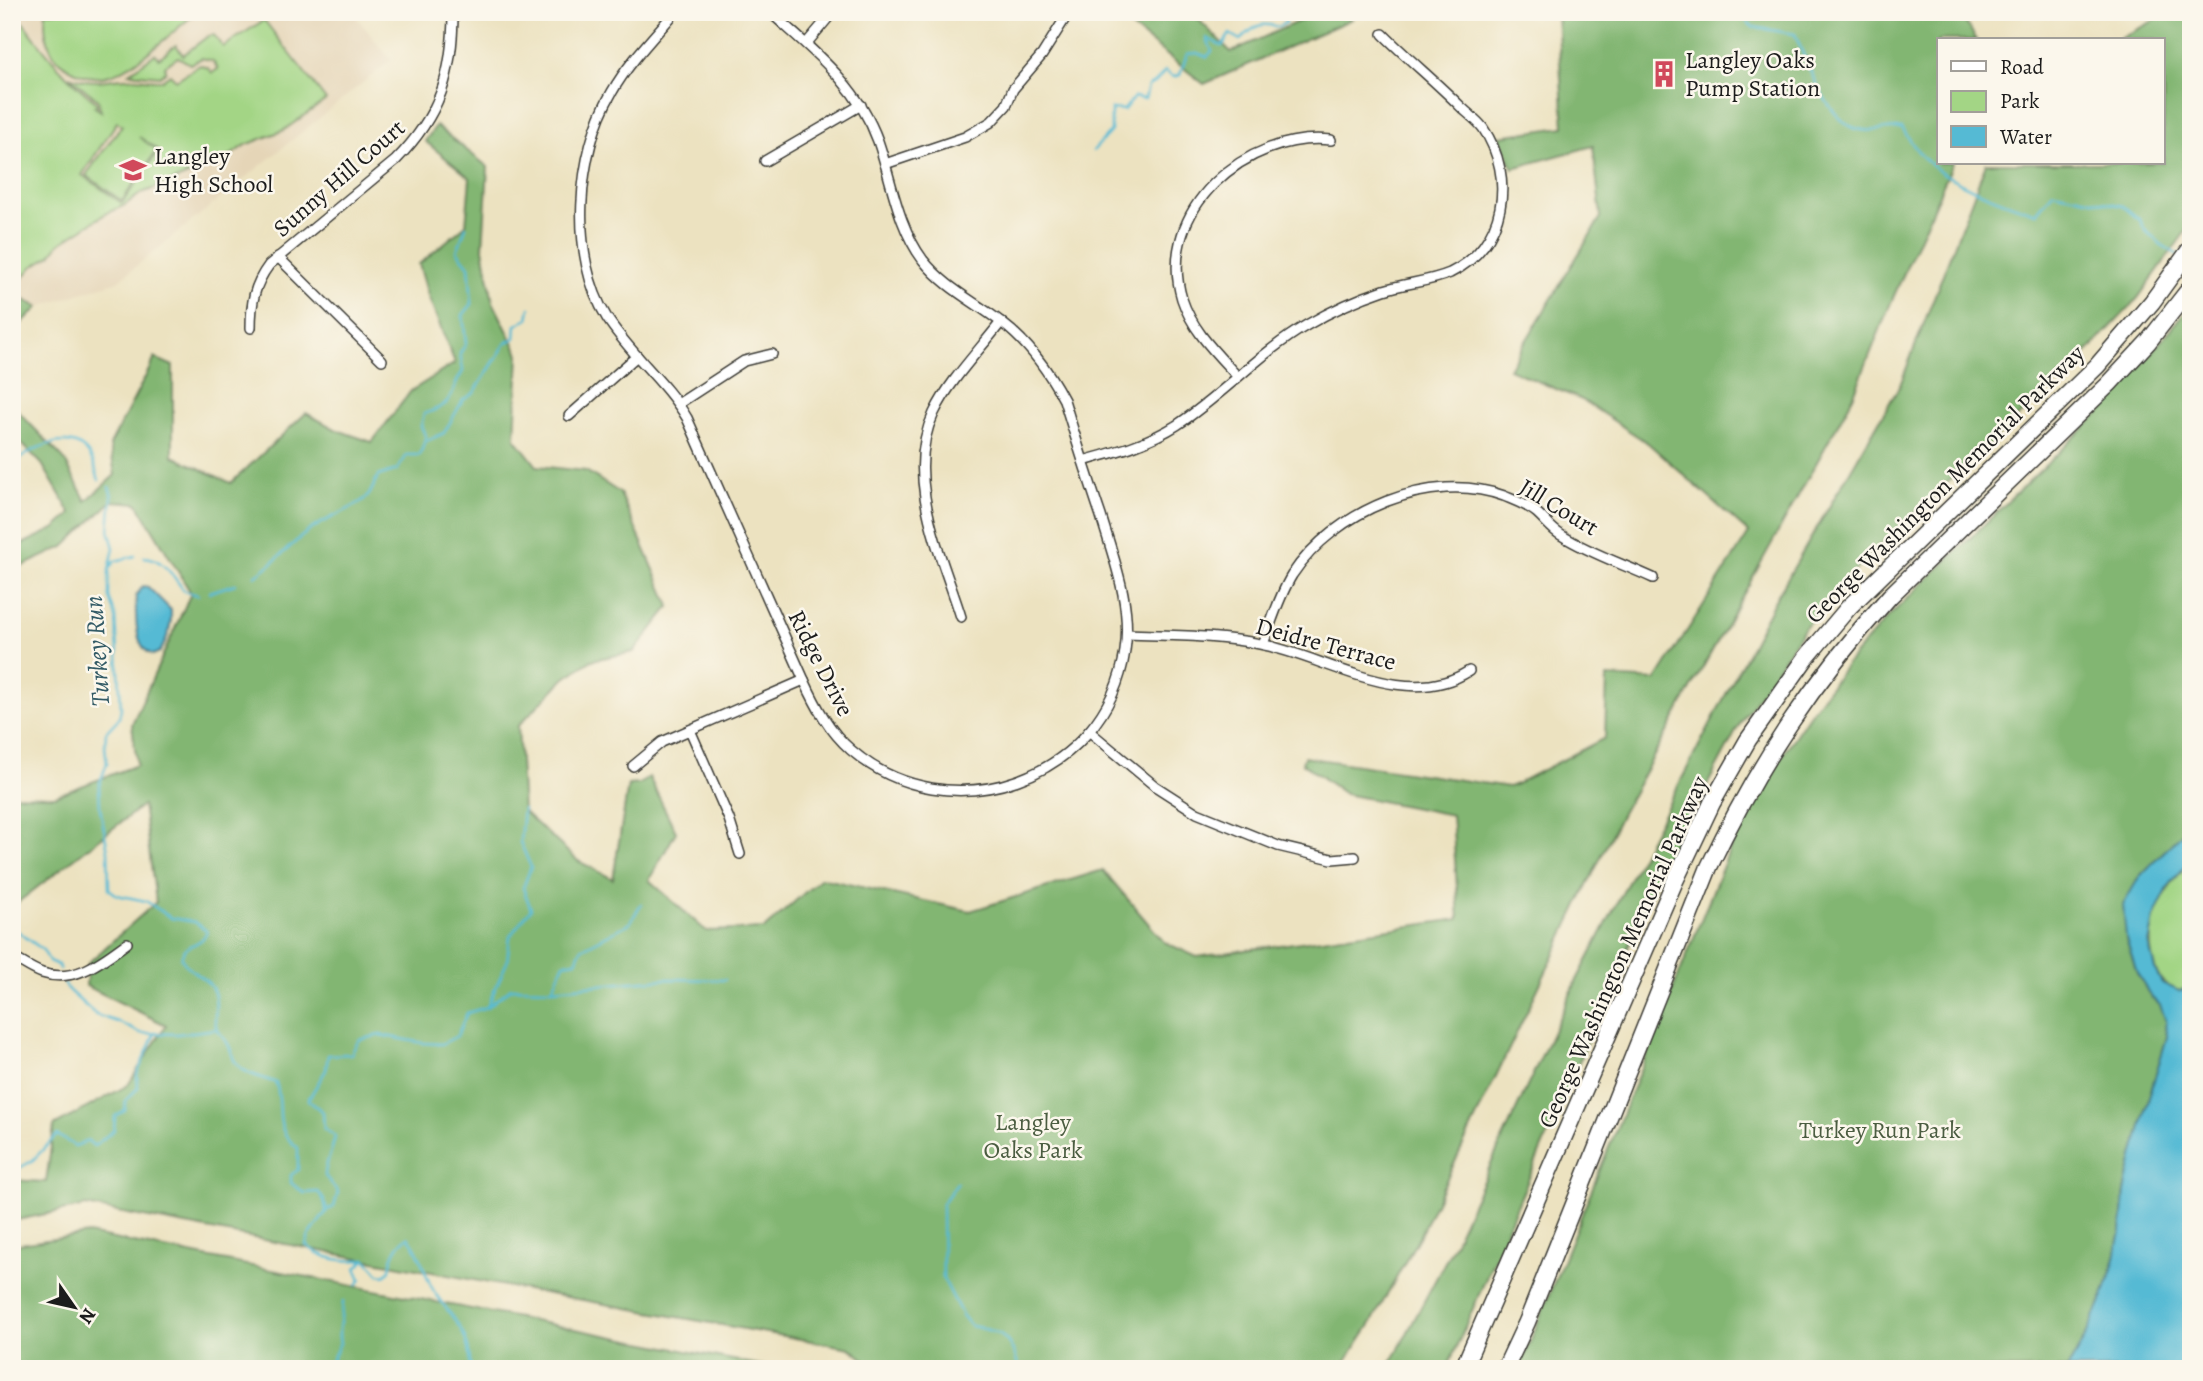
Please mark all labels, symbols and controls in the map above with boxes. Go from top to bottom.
legend [1937,38,2164,164]
place label: Langley Oaks Pump Station [1685,44,1820,104]
text: Road [2000,53,2044,81]
building icon: Langley Oaks Pump Station [1649,59,1679,89]
text: Park [2000,87,2040,115]
street label: Sunny Hill Court [266,112,412,244]
text: Water [1999,123,2052,151]
place label: Langley High School [154,140,273,200]
school or university icon: Langley High School [118,155,148,185]
street label: George Washington Memorial Parkway [1799,337,2092,630]
street label: Jill Court [1513,471,1605,543]
water label: Turkey Run [76,595,118,707]
street label: Ridge Drive [781,604,861,722]
street label: Deidre Terrace [1252,610,1400,678]
street label: George Washington Memorial Parkway [1531,771,1715,1133]
park label: Langley Oaks Park [983,1106,1083,1166]
park label: Turkey Run Park [1799,1114,1961,1146]
north arrow [38,1272,108,1342]
text: N [73,1303,102,1329]

